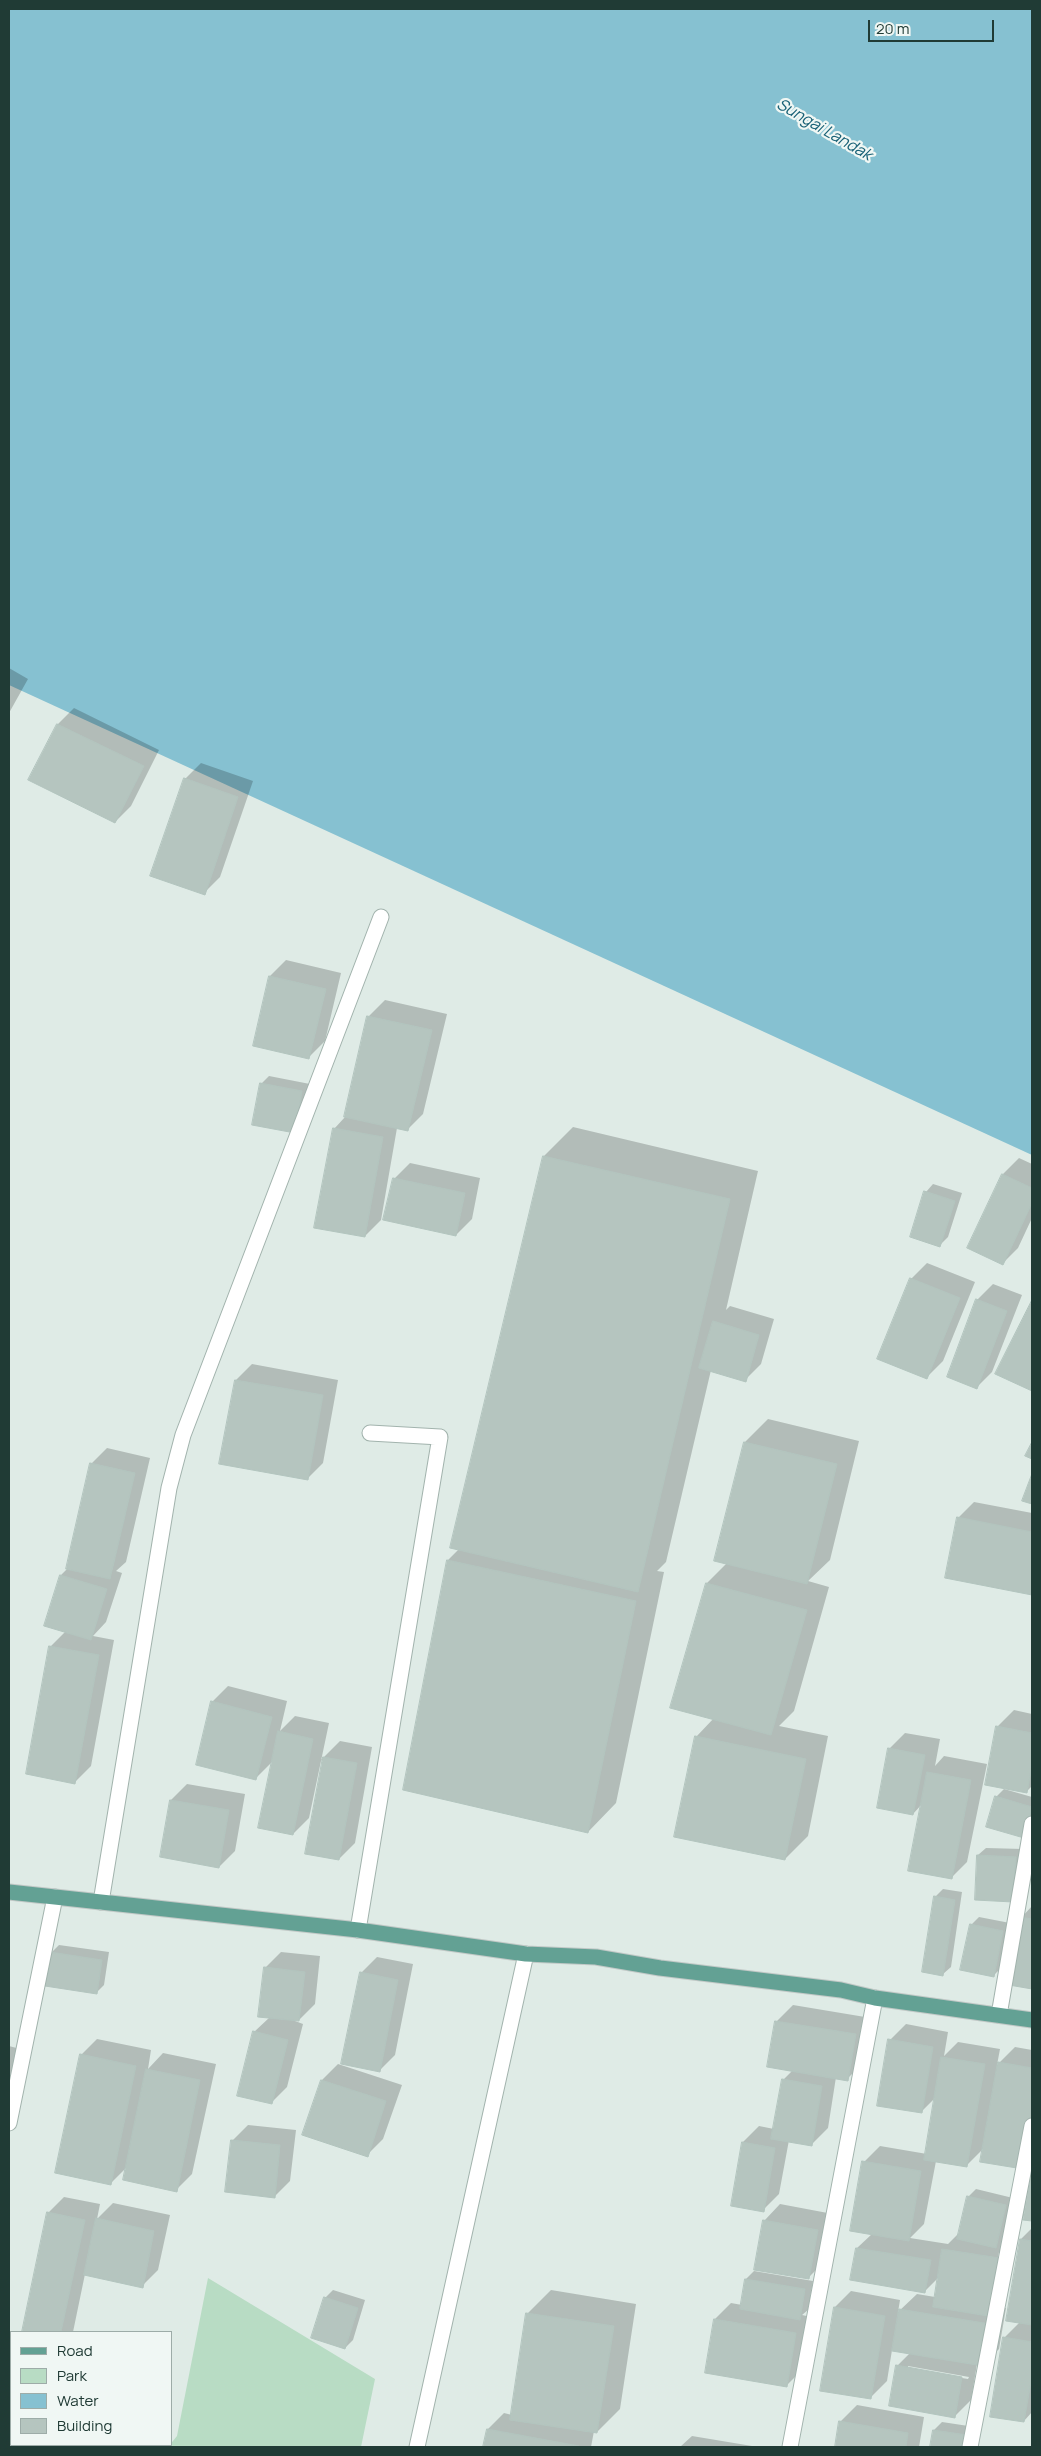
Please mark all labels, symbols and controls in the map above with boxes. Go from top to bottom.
scale bar [871,10,997,42]
text: 20 m [876,18,909,39]
water label: Sungai Landak [773,95,875,165]
legend [10,2331,172,2446]
text: Road [57,2340,93,2361]
text: Park [57,2365,87,2386]
text: Water [57,2390,99,2411]
text: Building [57,2415,112,2436]

